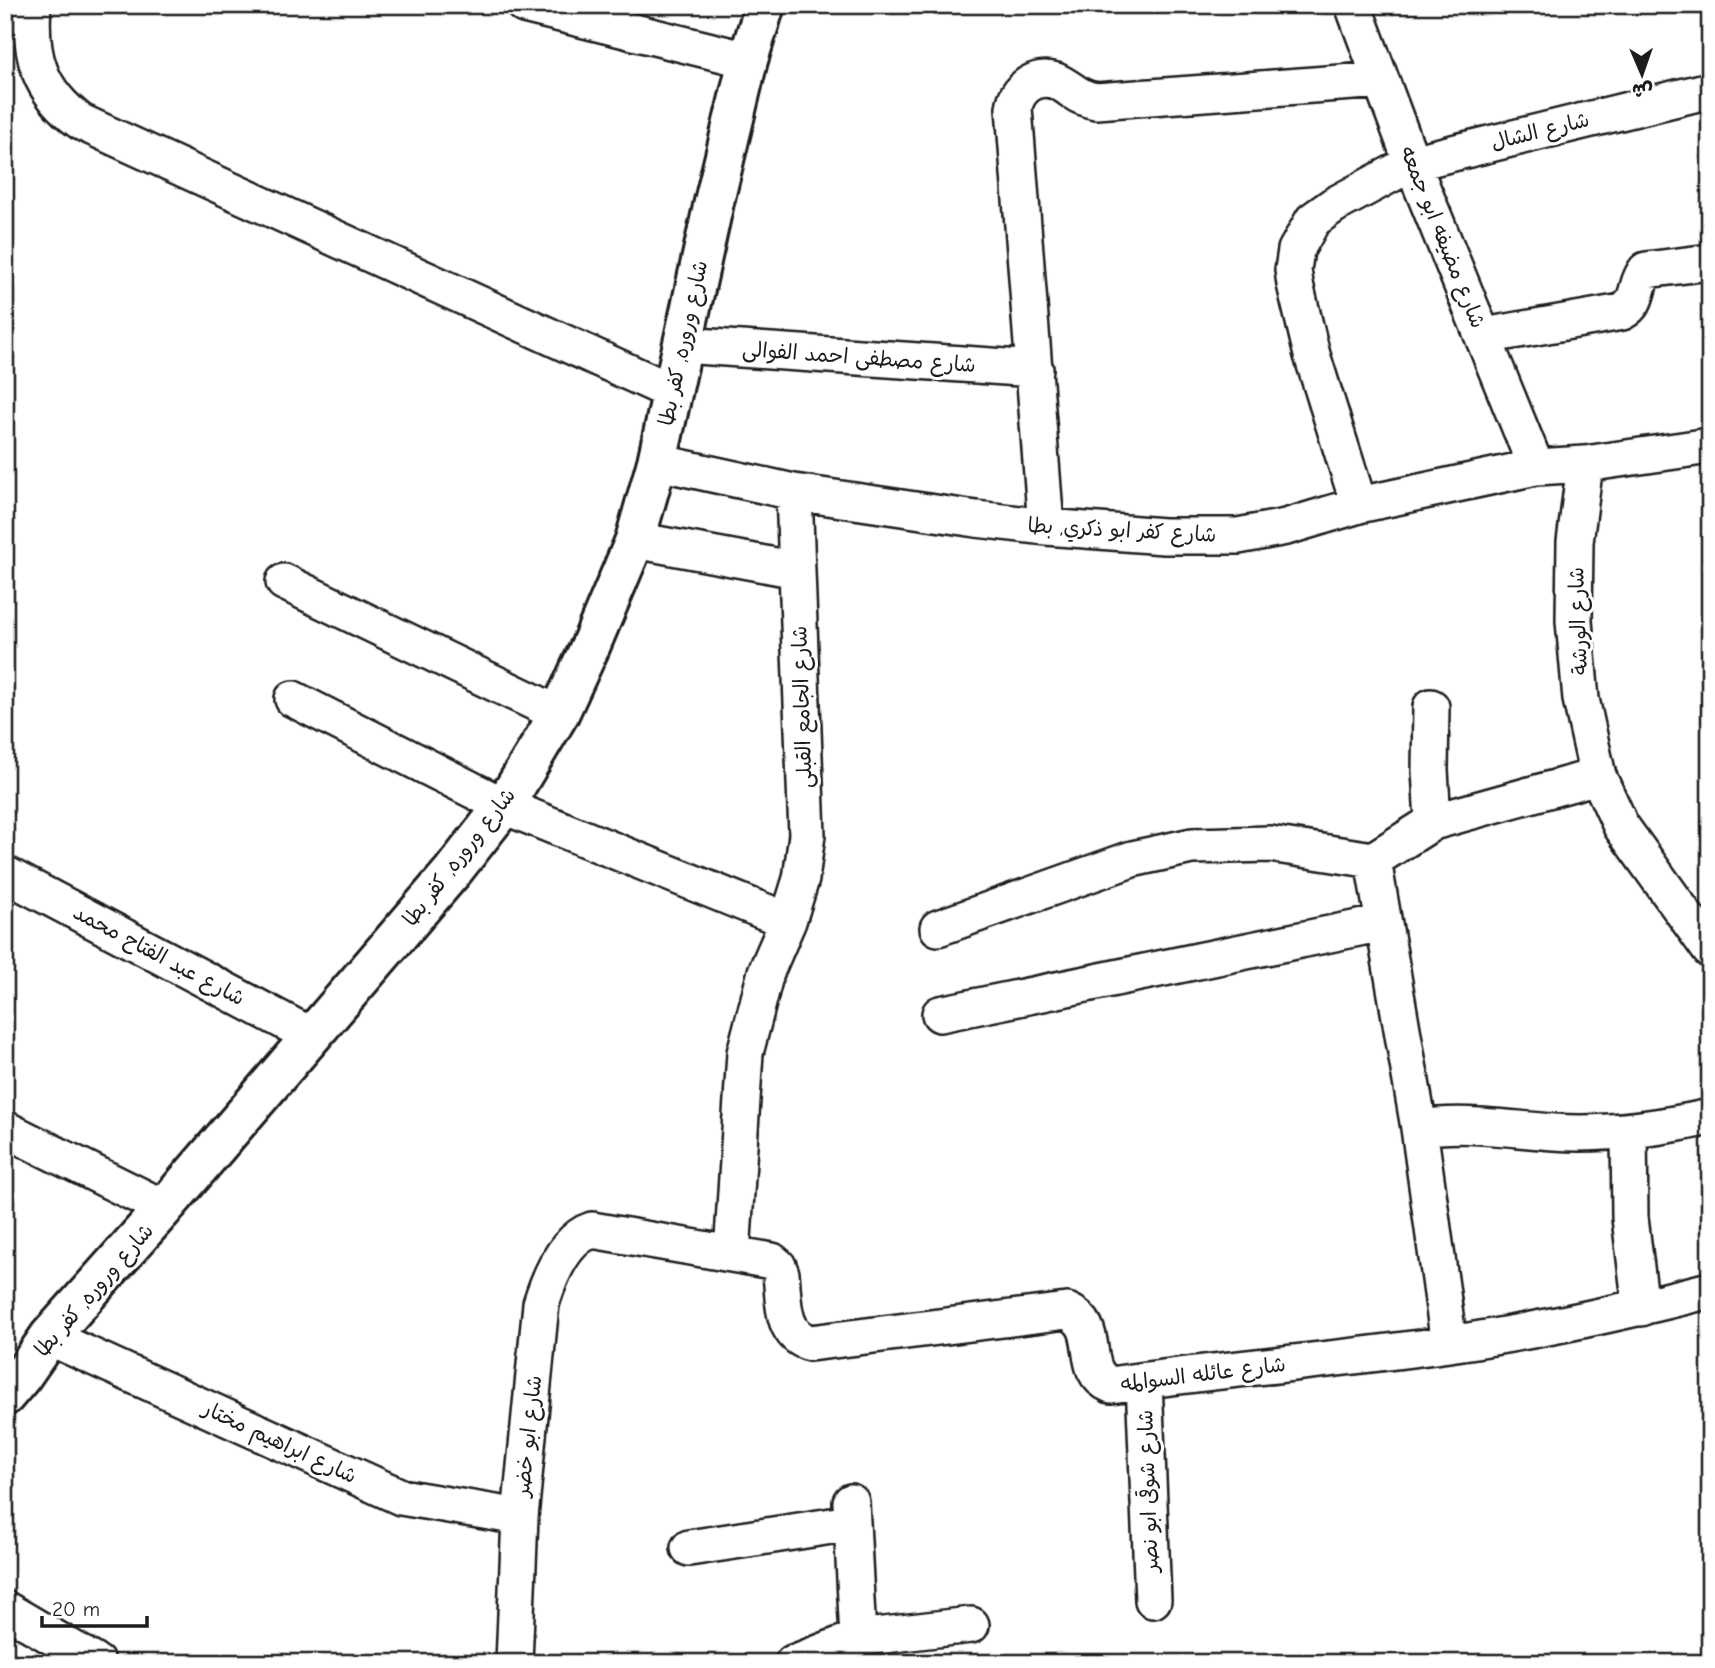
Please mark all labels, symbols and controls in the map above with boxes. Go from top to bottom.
north arrow [1606,38,1676,108]
text: ش [1632,79,1653,101]
street label: شارع الشال [1488,107,1592,158]
street label: شارع مضيفه ابو جمعه [1393,143,1490,333]
street label: شارع وروره, كفر بطا [654,258,715,428]
street label: شارع مصطفى احمد الفوالى [741,337,977,380]
street label: شارع كفر ابو ذكري, بطا [1027,513,1217,550]
street label: شارع الورشة [1564,566,1595,676]
street label: شارع الجامع القبلى [787,625,820,789]
street label: شارع وروره, كفر بطا [398,783,523,932]
street label: شارع عبد الفتاح محمد [68,900,249,1013]
street label: شارع وروره, كفر بطا [30,1219,160,1363]
street label: شارع عائله السوالمه [1119,1352,1287,1399]
street label: شارع ابو خضر [509,1374,549,1500]
street label: شارع ابراهيم مختار [196,1395,361,1492]
street label: شارع شوقى ابو نصر [1132,1409,1166,1575]
scale bar [42,1584,147,1628]
text: 20 m [52,1597,100,1621]

